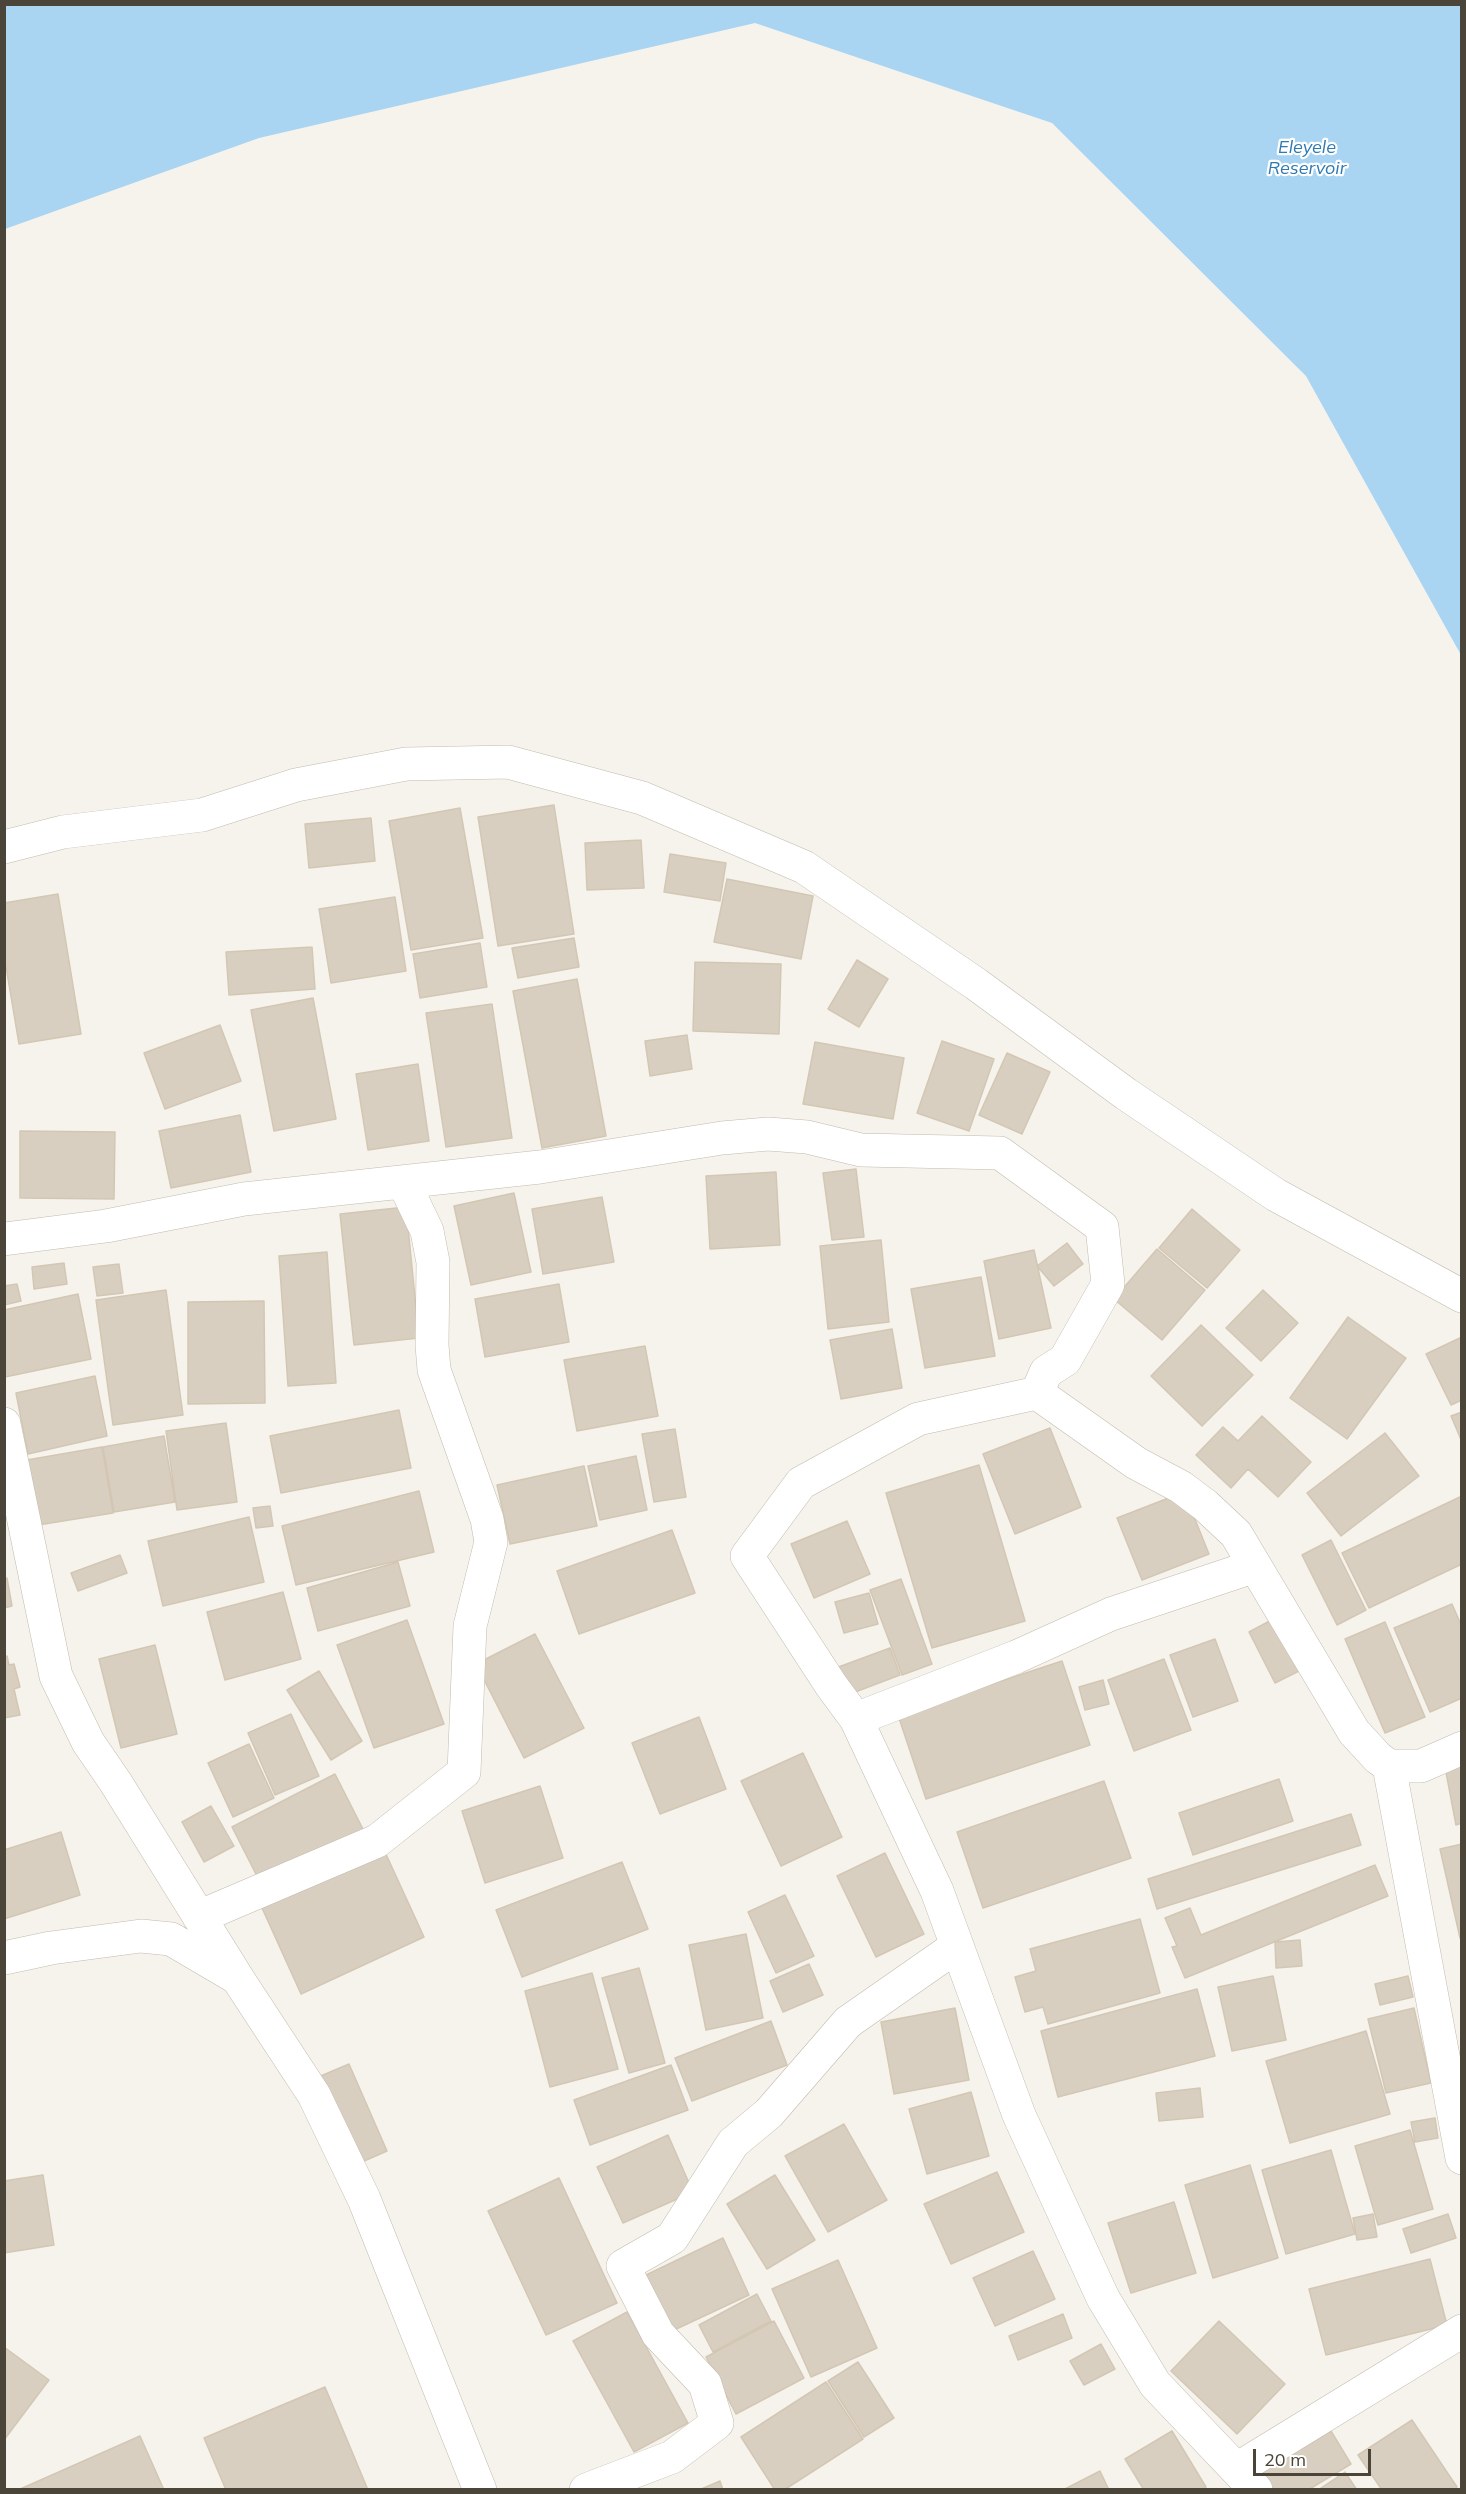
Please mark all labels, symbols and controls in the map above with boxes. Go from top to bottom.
water label: Eleyele Reservoir [1268,137,1346,180]
scale bar [1256,2437,1374,2475]
text: 20 m [1264,2448,1306,2471]

